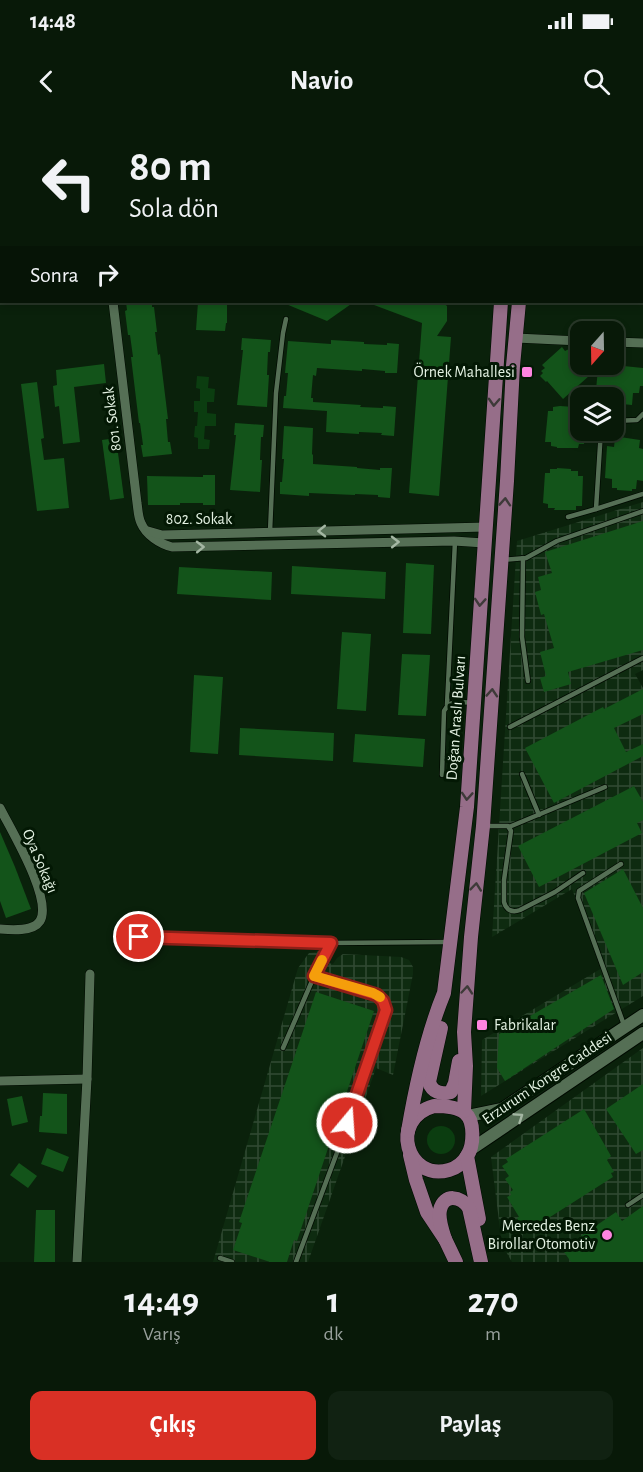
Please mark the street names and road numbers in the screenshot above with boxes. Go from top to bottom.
street label: 801. Sokak [100,385,124,452]
street label: 802. Sokak [166,511,233,527]
street label: Doğan Araslı Bulvarı [444,655,468,781]
street label: Oya Sokağı [18,827,61,896]
street label: Erzurum Kongre Caddesi [479,1029,615,1127]

